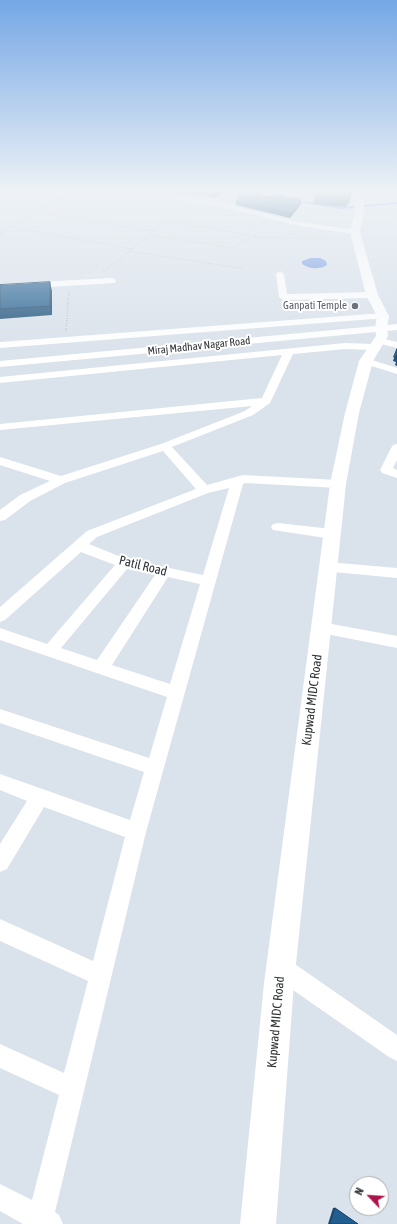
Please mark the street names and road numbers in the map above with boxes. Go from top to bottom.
street label: Miraj Madhav Nagar Road [147,334,251,358]
street label: Patil Road [117,553,169,579]
street label: Kupwad MIDC Road [299,653,325,747]
street label: Kupwad MIDC Road [264,976,288,1068]

